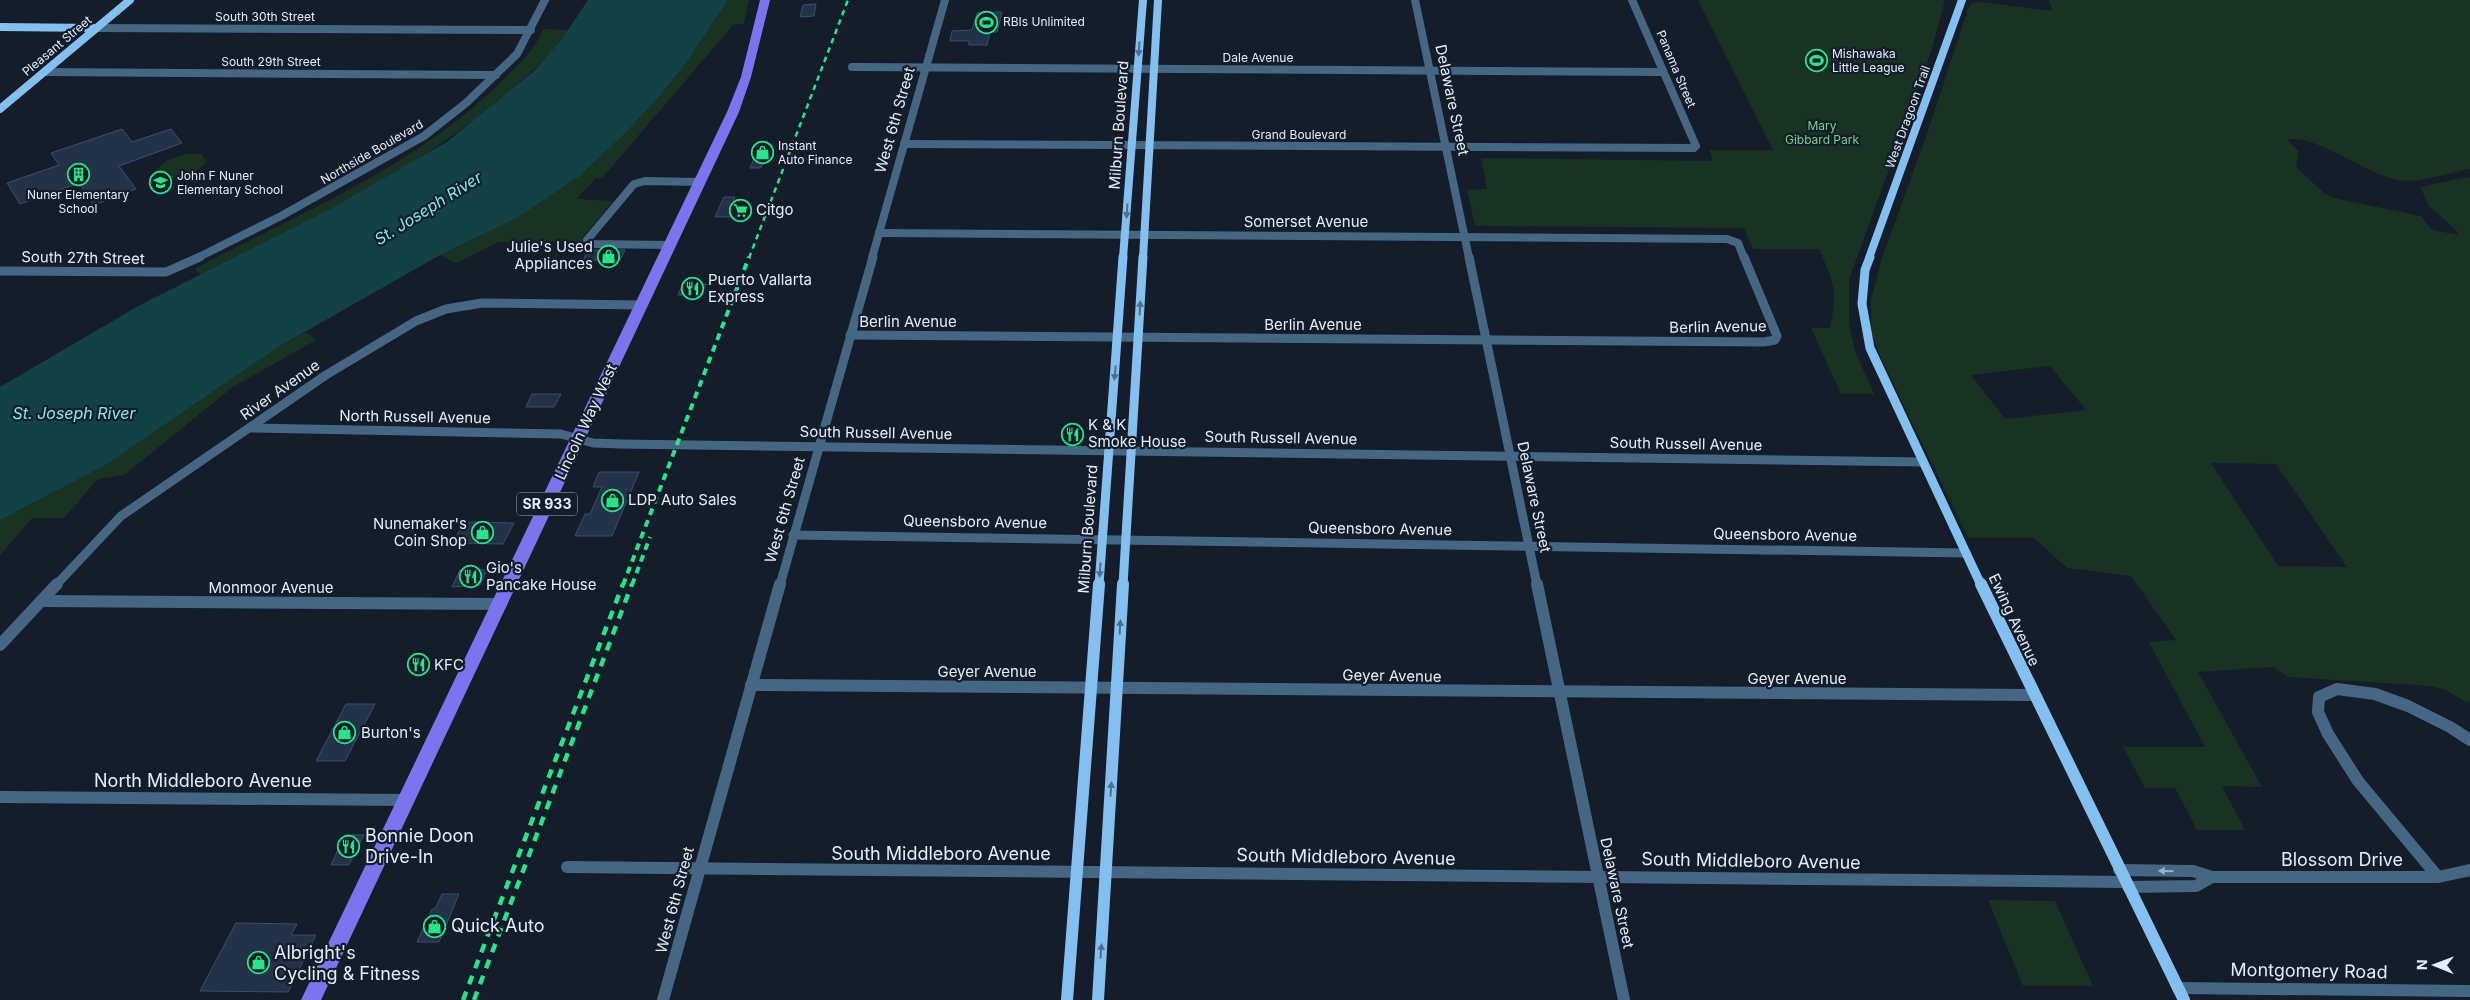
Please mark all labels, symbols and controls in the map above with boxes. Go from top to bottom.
street label: South 30th Street [215,9,315,24]
sports icon: RBIs Unlimited [975,10,999,34]
street label: Pleasant Street [19,12,94,79]
place label: RBIs Unlimited [1003,14,1085,29]
street label: Panama Street [1653,28,1700,110]
one-way arrow [1135,41,1143,57]
street label: Delaware Street [1431,43,1474,157]
place label: Mishawaka Little League [1832,46,1905,75]
sports icon: Mishawaka Little League [1804,49,1828,73]
street label: Dale Avenue [1223,50,1293,65]
street label: South 29th Street [221,54,321,69]
street label: Milburn Boulevard [1105,60,1132,190]
street label: West Dragoon Trail [1882,63,1933,170]
street label: West 6th Street [870,65,919,175]
street label: Northside Boulevard [318,116,426,187]
park label: Mary Gibbard Park [1785,118,1859,147]
street label: Grand Boulevard [1252,127,1346,142]
place label: Instant Auto Finance [778,138,853,167]
shop icon: Instant Auto Finance [750,141,774,165]
building icon: Nuner Elementary School [66,162,90,186]
water label: St. Joseph River [371,166,486,249]
place label: John F Nuner Elementary School [177,168,283,197]
school or university icon: John F Nuner Elementary School [149,171,173,195]
place label: Nuner Elementary School [27,187,129,216]
supermarket icon: Citgo [728,198,752,222]
place label: Citgo [756,200,794,219]
one-way arrow [1123,203,1131,219]
street label: Somerset Avenue [1244,212,1368,231]
place label: Julie's Used Appliances [506,237,593,273]
shop icon: Julie's Used Appliances [597,244,621,268]
street label: South 27th Street [21,247,145,268]
place label: Puerto Vallarta Express [708,270,812,306]
restaurant icon: Puerto Vallarta Express [680,277,704,301]
one-way arrow [1136,299,1144,315]
street label: Berlin Avenue [859,312,957,331]
street label: Berlin Avenue [1264,315,1362,334]
street label: Berlin Avenue [1669,316,1767,337]
street label: River Avenue [236,355,323,424]
street label: Lincoln Way West [550,361,621,483]
one-way arrow [1111,365,1119,381]
water label: St. Joseph River [13,403,136,423]
street label: North Russell Avenue [339,406,491,427]
place label: K & K Smoke House [1088,415,1186,451]
street label: South Russell Avenue [799,422,953,443]
restaurant icon: K & K Smoke House [1060,422,1084,446]
street label: South Russell Avenue [1204,427,1358,448]
street label: South Russell Avenue [1609,433,1763,454]
street label: Delaware Street [1513,440,1556,554]
street label: West 6th Street [760,455,809,565]
street label: Milburn Boulevard [1074,464,1101,594]
shop icon: LDP Auto Sales [600,488,624,512]
place label: LDP Auto Sales [628,490,737,509]
road number: SR 933 [517,492,577,516]
street label: Queensboro Avenue [903,511,1047,532]
place label: Nunemaker's Coin Shop [373,514,467,550]
street label: Queensboro Avenue [1308,518,1452,539]
shop icon: Nunemaker's Coin Shop [471,521,495,545]
street label: Queensboro Avenue [1713,524,1857,545]
place label: Gio's Pancake House [486,558,597,594]
one-way arrow [1095,562,1103,578]
restaurant icon: Gio's Pancake House [458,565,482,589]
street label: Ewing Avenue [1985,571,2044,669]
street label: Monmoor Avenue [208,578,334,597]
one-way arrow [1117,619,1125,635]
restaurant icon: KFC [406,653,430,677]
place label: KFC [434,655,464,674]
street label: Geyer Avenue [937,662,1037,681]
street label: Geyer Avenue [1342,665,1442,686]
street label: Geyer Avenue [1747,669,1847,688]
shop icon: Burton's [333,721,357,745]
place label: Burton's [361,723,421,742]
street label: North Middleboro Avenue [94,770,312,791]
one-way arrow [1107,781,1115,797]
place label: Bonnie Doon Drive-In [365,825,474,867]
restaurant icon: Bonnie Doon Drive-In [337,834,361,858]
street label: Delaware Street [1596,836,1639,950]
street label: South Middleboro Avenue [831,843,1051,864]
street label: West 6th Street [651,844,698,955]
street label: South Middleboro Avenue [1236,844,1456,869]
street label: South Middleboro Avenue [1641,848,1861,873]
street label: Blossom Drive [2281,849,2403,870]
one-way arrow [2158,867,2174,875]
shop icon: Quick Auto [423,914,447,938]
place label: Quick Auto [451,915,545,936]
north arrow [2410,940,2460,990]
place label: Albright's Cycling & Fitness [274,942,420,984]
one-way arrow [1097,943,1105,959]
shop icon: Albright's Cycling & Fitness [246,951,270,975]
street label: Montgomery Road [2230,959,2388,982]
text: N [2413,959,2430,970]

